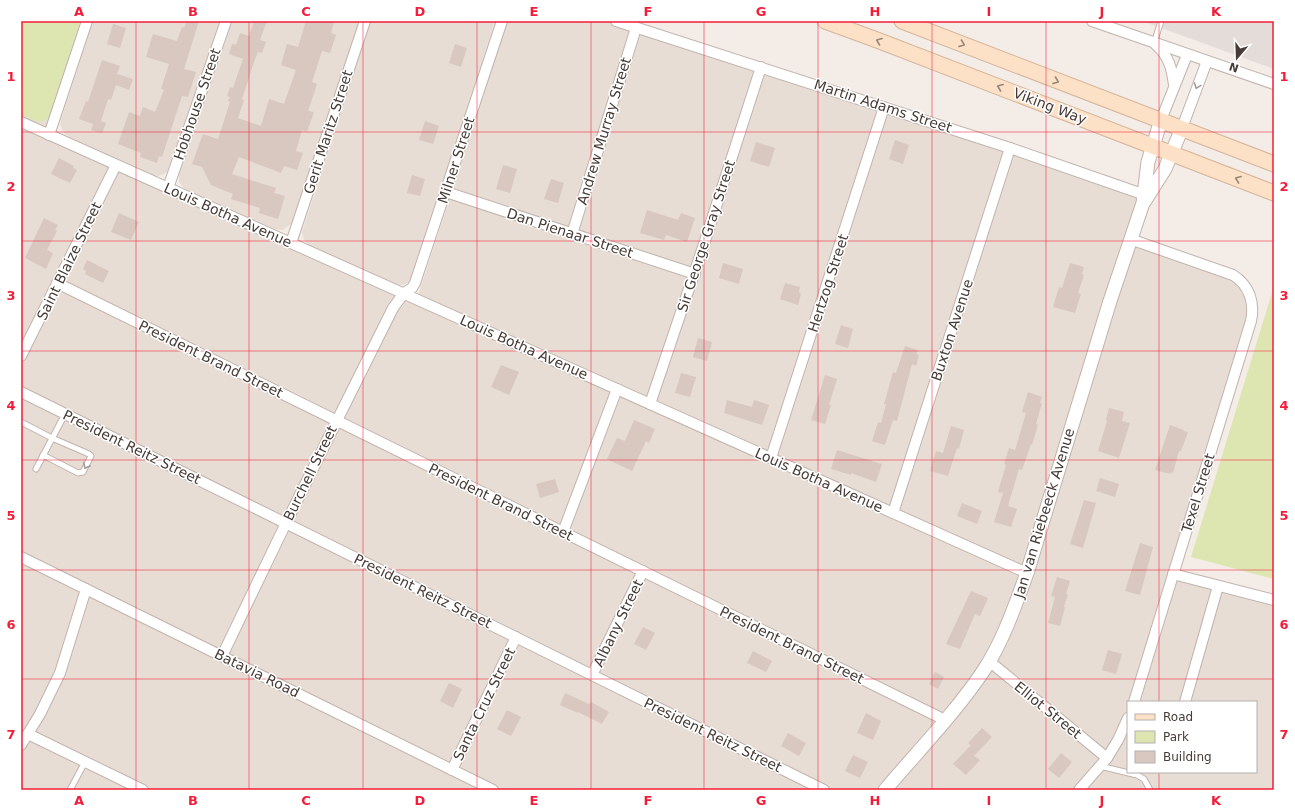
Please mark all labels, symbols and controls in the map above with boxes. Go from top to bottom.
text: A [74,4,84,19]
text: B [188,4,198,19]
text: C [301,4,311,19]
text: D [415,4,426,19]
text: E [530,4,538,19]
text: F [644,4,652,19]
text: G [756,4,766,19]
text: H [870,4,880,19]
text: I [987,4,991,19]
text: J [1099,4,1104,19]
text: K [1211,4,1222,19]
one-way arrow [876,37,883,45]
north arrow [1217,38,1257,78]
one-way arrow [958,40,965,48]
street label: Hobhouse Street [170,46,224,162]
street label: Andrew Murray Street [574,55,634,207]
text: N [1227,59,1240,75]
street label: Gerit Maritz Street [300,68,356,196]
text: 1 [6,69,16,84]
text: 1 [1279,69,1289,84]
street label: Martin Adams Street [812,76,954,136]
one-way arrow [1053,76,1060,84]
one-way arrow [1194,82,1202,89]
one-way arrow [997,84,1004,92]
street label: Viking Way [1011,85,1089,127]
street label: Milner Street [434,114,478,205]
street label: Sir George Gray Street [674,157,738,314]
one-way arrow [1234,175,1241,183]
text: 2 [6,179,16,194]
text: 2 [1279,179,1289,194]
street label: Louis Botha Avenue [162,180,294,250]
street label: Saint Blaize Street [34,199,105,323]
street label: Dan Pienaar Street [505,205,636,261]
street label: Hertzog Street [805,231,852,334]
street label: Buxton Avenue [928,277,976,383]
text: 3 [6,288,16,303]
text: 3 [1279,288,1289,303]
street label: Louis Botha Avenue [458,312,590,382]
street label: President Brand Street [136,317,286,401]
text: 4 [6,398,16,413]
text: 4 [1279,398,1289,413]
street label: President Reitz Street [61,407,204,488]
street label: Burchell Street [280,422,340,523]
street label: Jan van Riebeeck Avenue [1010,426,1078,601]
street label: Louis Botha Avenue [753,445,885,515]
street label: Texel Street [1178,451,1218,535]
street label: President Brand Street [426,460,576,544]
one-way arrow [84,461,91,469]
text: 5 [6,508,16,523]
text: 5 [1279,508,1289,523]
street label: President Reitz Street [352,551,495,632]
street label: Albany Street [590,576,646,669]
street label: President Brand Street [717,603,867,687]
text: 6 [6,617,16,632]
text: 6 [1279,617,1289,632]
street label: Santa Cruz Street [450,644,519,763]
street label: Batavia Road [212,646,302,700]
street label: Elliot Street [1011,678,1085,742]
street label: President Reitz Street [642,695,785,776]
legend [1127,701,1257,773]
text: Road [1163,710,1193,724]
text: 7 [6,727,16,742]
text: 7 [1279,727,1289,742]
text: Park [1163,730,1189,744]
text: Building [1163,750,1212,764]
text: A [74,793,84,808]
text: B [188,793,198,808]
text: C [301,793,311,808]
text: D [415,793,426,808]
text: E [530,793,538,808]
text: F [644,793,652,808]
text: G [756,793,766,808]
text: H [870,793,880,808]
text: I [987,793,991,808]
text: J [1099,793,1104,808]
text: K [1211,793,1222,808]

